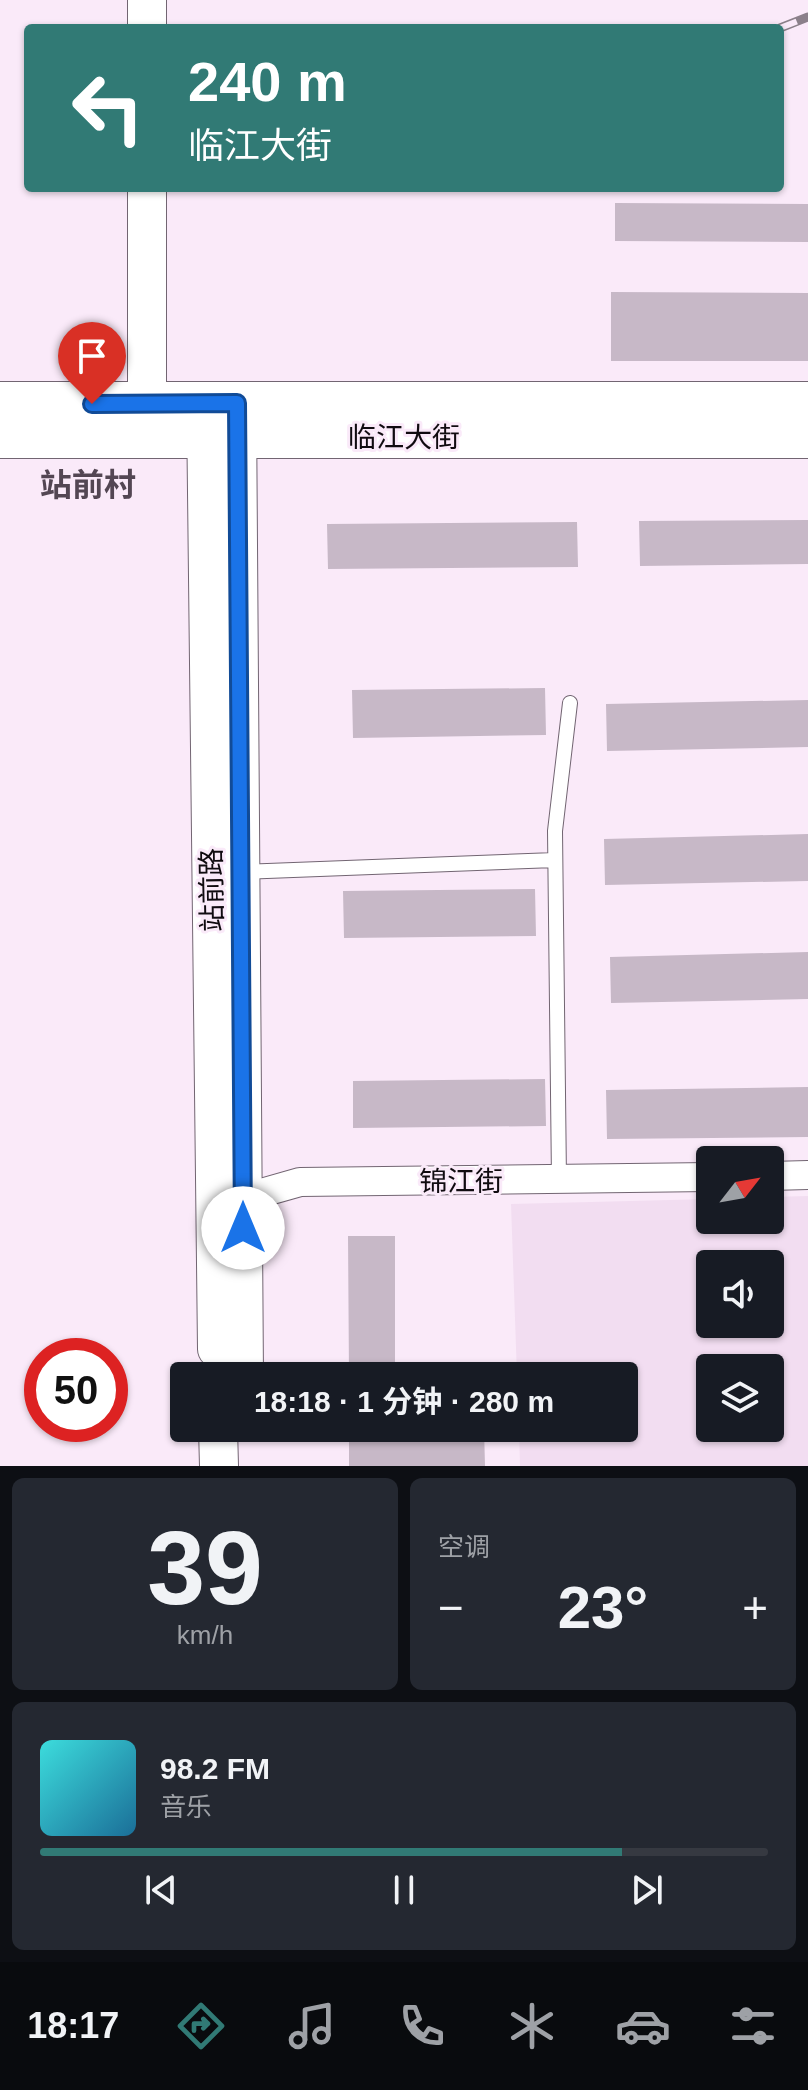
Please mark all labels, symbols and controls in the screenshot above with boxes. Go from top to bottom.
text: 240 m [188,50,347,113]
icon: left [56,56,160,160]
text: 临江大街 [188,125,332,166]
pin [58,322,126,404]
icon: arrive [70,334,114,378]
street label: 临江大街 [348,422,460,453]
district label: 站前村 [40,467,136,503]
street label: 站前路 [196,848,228,932]
north arrow [696,1146,784,1234]
map controls [696,1146,784,1442]
street label: 锦江街 [419,1166,503,1197]
position arrow [201,1186,285,1270]
button: sound [696,1250,784,1338]
speed limit sign: 50 [24,1338,128,1442]
button: layers [696,1354,784,1442]
text: 18:18 · 1 分钟 · 280 m [254,1385,554,1418]
text: 39 [147,1510,263,1626]
text: 空调 [438,1532,490,1562]
text: 23° [558,1574,648,1641]
text: − [438,1583,464,1632]
text: + [742,1583,768,1632]
text: km/h [177,1620,233,1650]
text: 98.2 FM [160,1752,270,1785]
text: 音乐 [160,1792,212,1822]
icon: previous [139,1868,183,1912]
icon: pause [382,1868,426,1912]
icon: next [625,1868,669,1912]
icon: directions [173,1998,229,2054]
icon: music [284,1998,340,2054]
icon: phone [394,1998,450,2054]
icon: climate [504,1998,560,2054]
icon: car [615,1998,671,2054]
icon: filters [725,1998,781,2054]
text: 18:17 [27,2005,119,2046]

